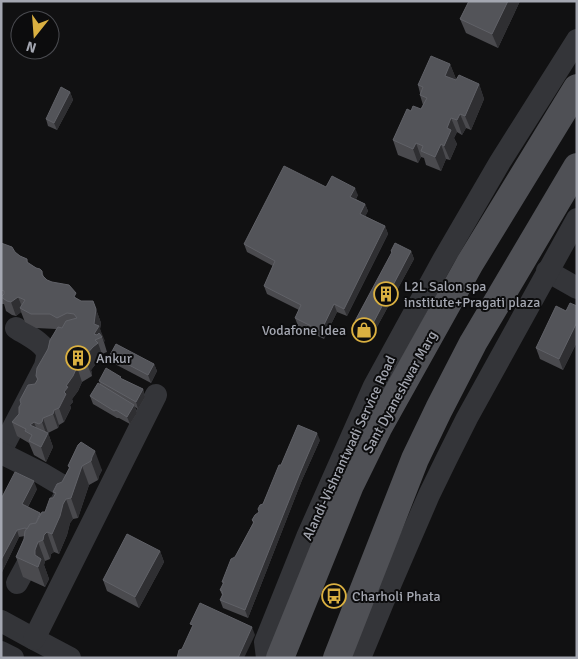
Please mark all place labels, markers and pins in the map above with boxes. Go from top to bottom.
place label: L2L Salon spa institute+Pragati plaza [404,278,540,311]
building icon: L2L Salon spa institute+Pragati plaza [373,281,399,307]
shop icon: Vodafone Idea [351,317,377,343]
place label: Vodafone Idea [262,322,346,339]
building icon: Ankur [65,345,91,371]
place label: Ankur [96,350,133,367]
bus stop icon: Charholi Phata [321,583,347,609]
place label: Charholi Phata [352,588,441,605]

